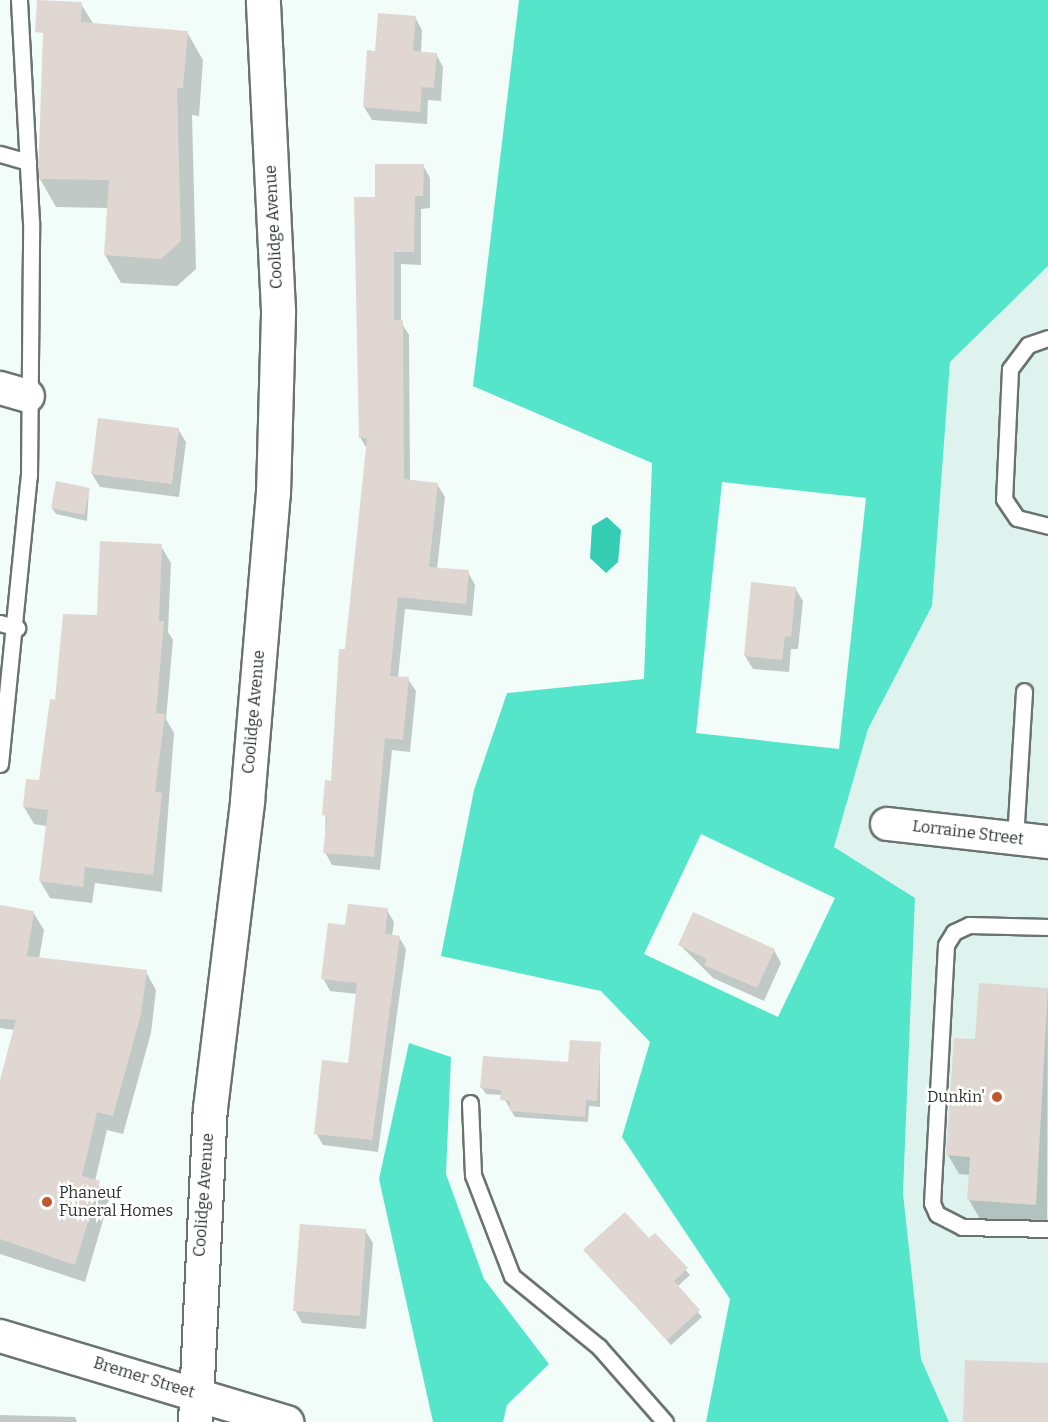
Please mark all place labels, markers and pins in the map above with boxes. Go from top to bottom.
place label: Dunkin' [927,1087,985,1107]
marker: Dunkin' [990,1090,1004,1104]
place label: Phaneuf Funeral Homes [59,1183,173,1221]
marker: Phaneuf Funeral Homes [40,1195,54,1209]

